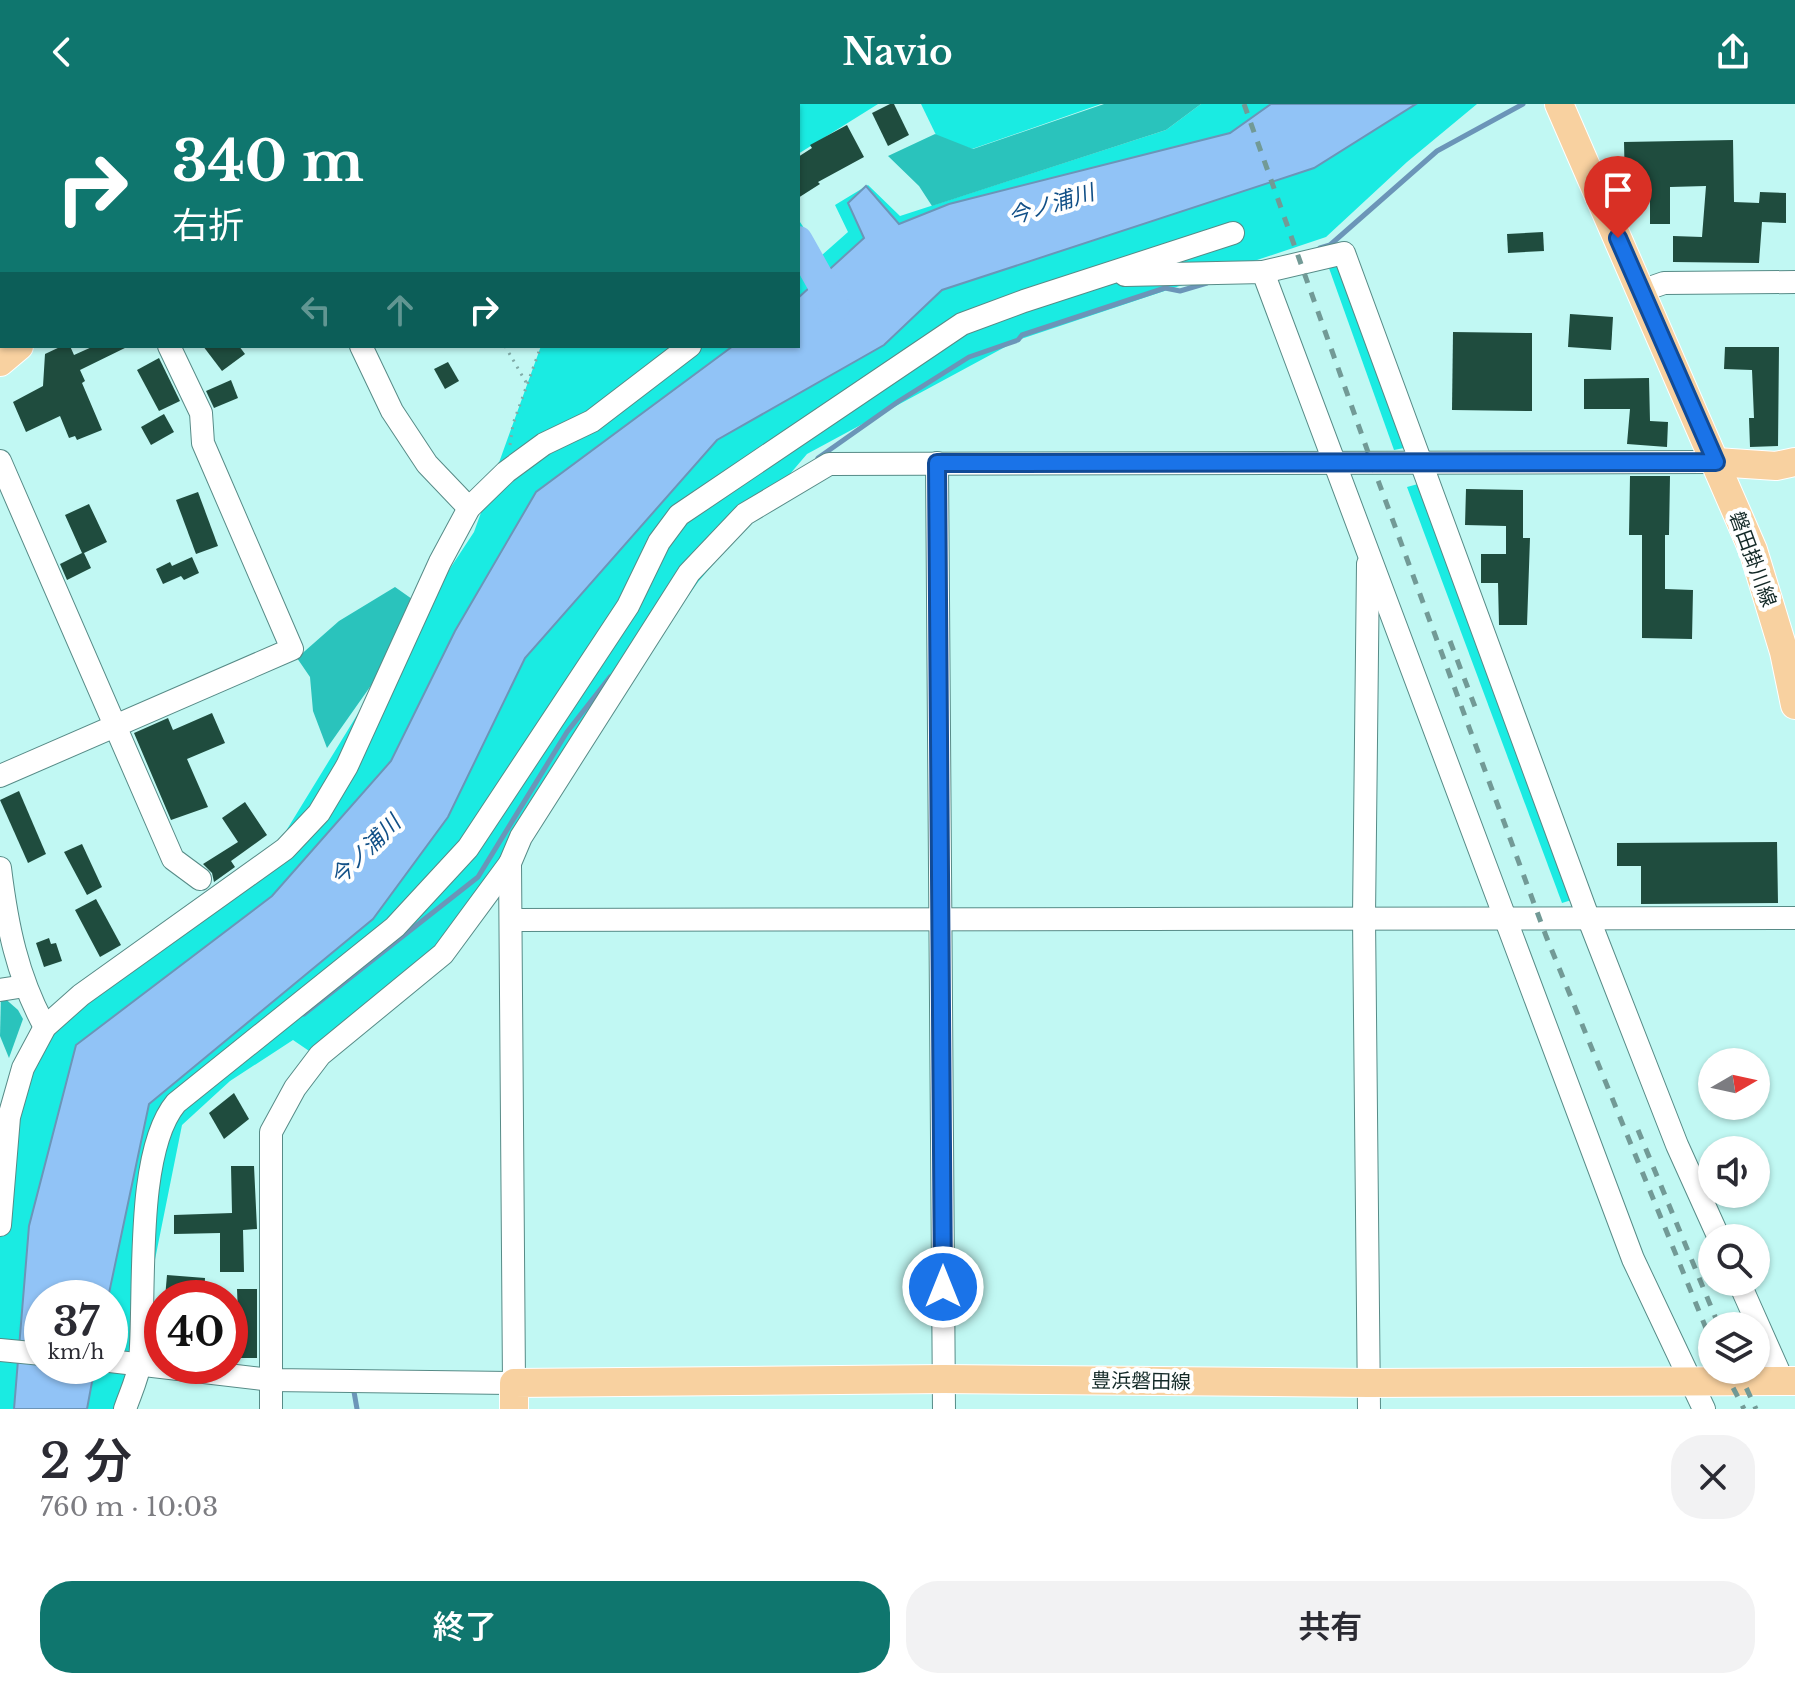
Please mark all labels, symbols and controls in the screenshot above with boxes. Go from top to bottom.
icon: back [40,30,84,74]
text: Navio [842,30,953,75]
icon: share [1711,30,1755,74]
text: 340 m [172,127,364,196]
icon: right [40,136,144,240]
pin [1584,156,1652,238]
icon: arrive [1596,168,1640,212]
water label: 今ノ浦川 [1005,178,1099,230]
text: 右折 [172,203,244,248]
icon: left [294,288,338,332]
icon: ahead [378,288,422,332]
icon: right [462,288,506,332]
street label: 磐田掛川線 [1725,508,1781,610]
water label: 今ノ浦川 [325,808,407,891]
north arrow [1698,1048,1770,1120]
map controls [1698,1048,1770,1384]
button: sound [1698,1136,1770,1208]
button: search [1698,1224,1770,1296]
position arrow [901,1245,985,1329]
speed limit sign: 40 [144,1280,248,1384]
text: 37 [53,1297,99,1347]
button: layers [1698,1312,1770,1384]
text: km/h [48,1340,104,1364]
street label: 豊浜磐田線 [1091,1368,1191,1394]
text: 2 分 [40,1431,132,1491]
button: close [1671,1435,1755,1519]
text: 760 m · 10:03 [40,1491,218,1523]
button: 終了 [40,1581,890,1673]
button: 共有 [906,1581,1755,1673]

